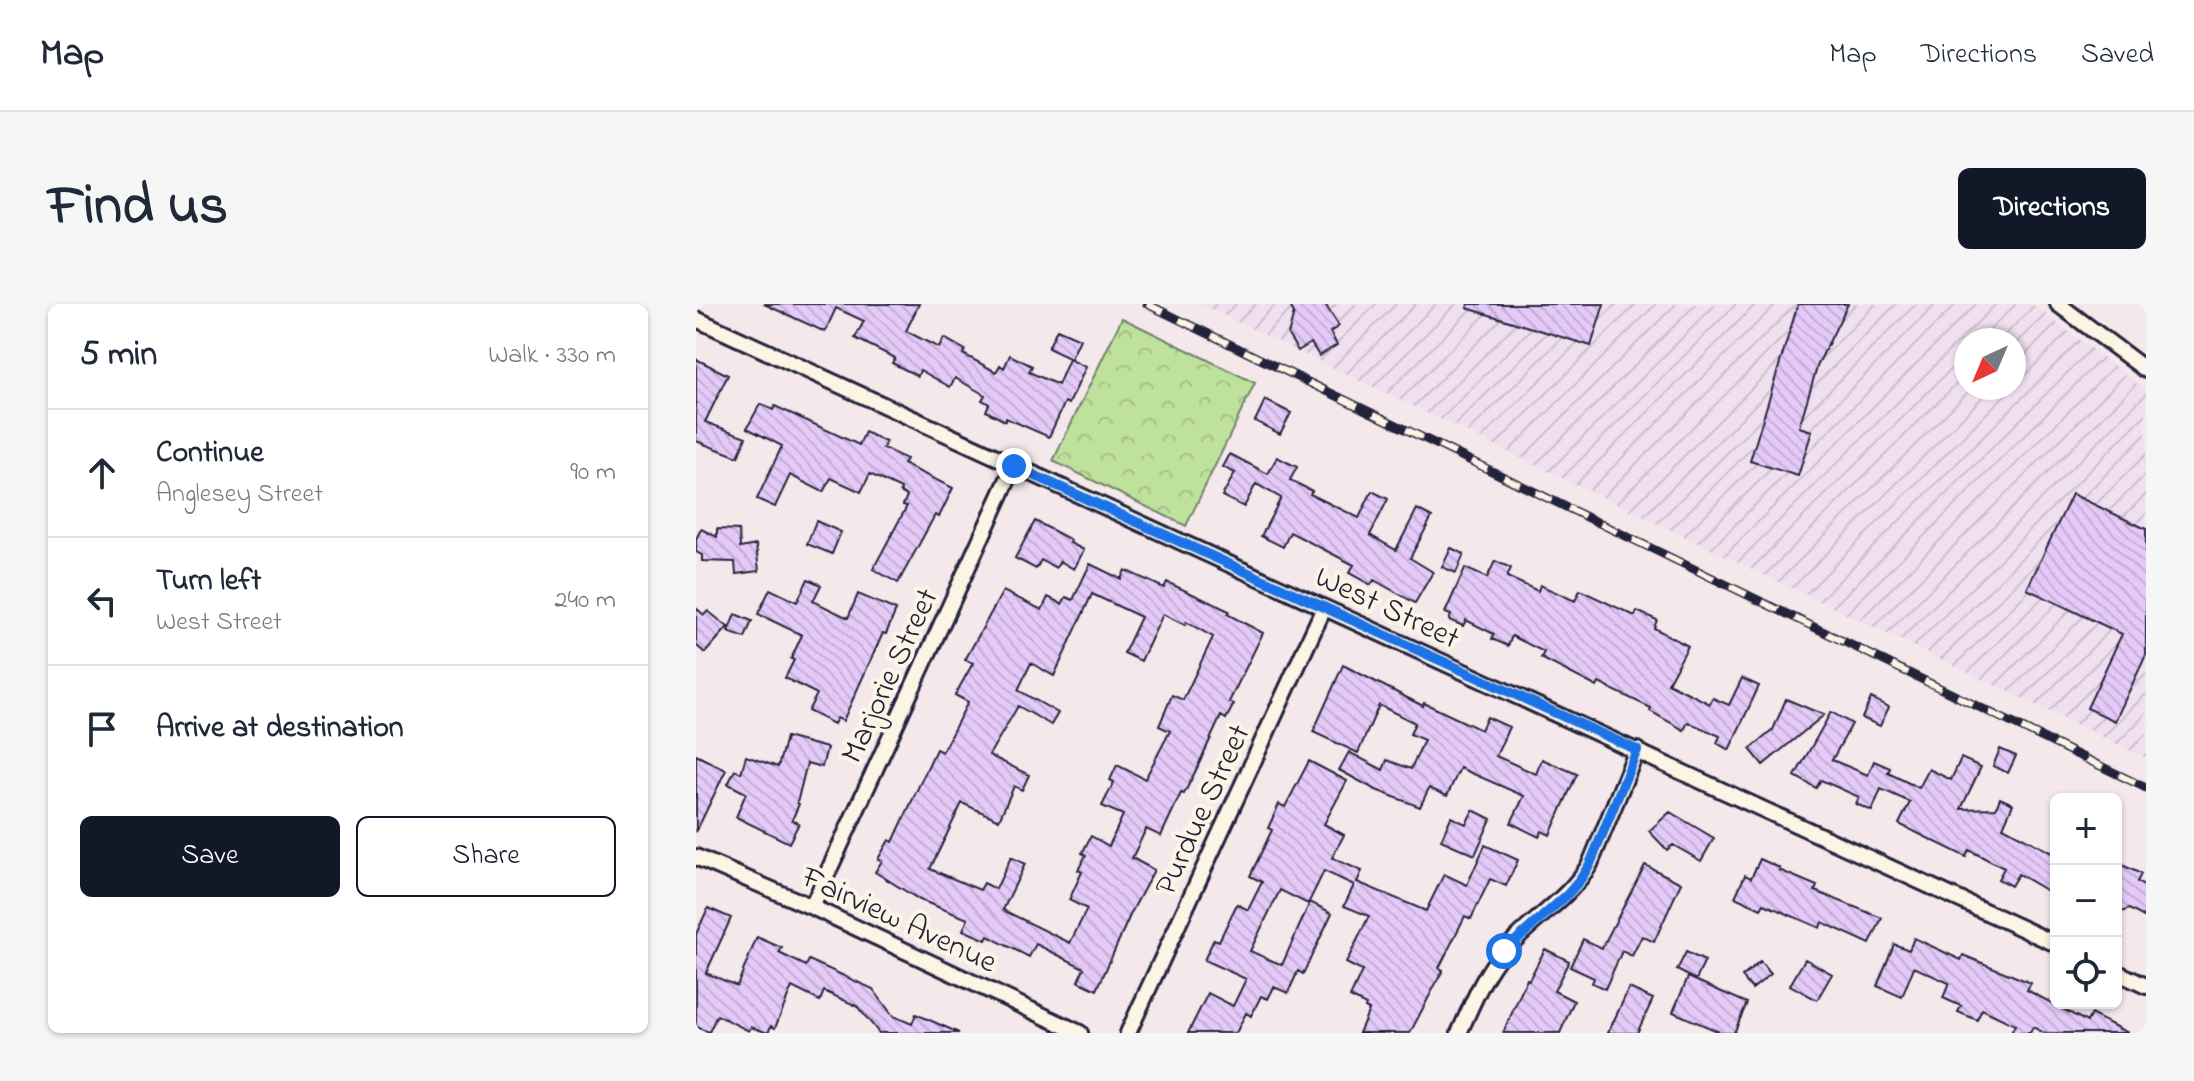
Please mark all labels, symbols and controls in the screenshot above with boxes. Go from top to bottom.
text: Map [40,27,104,83]
text: Map [1829,35,1877,76]
text: Directions [1921,35,2037,76]
text: Saved [2081,35,2154,76]
text: Find us [48,168,228,249]
button: Directions [1958,168,2146,249]
north arrow [1954,328,2026,400]
text: 5 min [80,331,157,381]
text: Walk · 330 m [488,337,616,375]
text: Continue [156,432,264,476]
route end [996,448,1032,484]
icon: ahead [80,451,124,495]
text: 90 m [570,454,616,492]
text: Anglesey Street [156,476,323,514]
street label: West Street [1306,555,1467,663]
text: Turn left [156,560,261,604]
icon: left [80,579,124,623]
street label: Marjorie Street [830,581,952,772]
text: 240 m [554,582,616,620]
text: West Street [156,604,282,642]
icon: arrive [80,707,124,751]
text: Arrive at destination [156,707,404,751]
street label: Purdue Street [1144,717,1264,904]
map controls [2050,793,2122,1009]
button: + [2050,793,2122,865]
button: Save [80,816,340,897]
button: Share [356,816,616,897]
street label: Fairview Avenue [792,855,1005,987]
button: − [2050,865,2122,937]
route start [1486,933,1522,969]
button: locate [2050,937,2122,1009]

